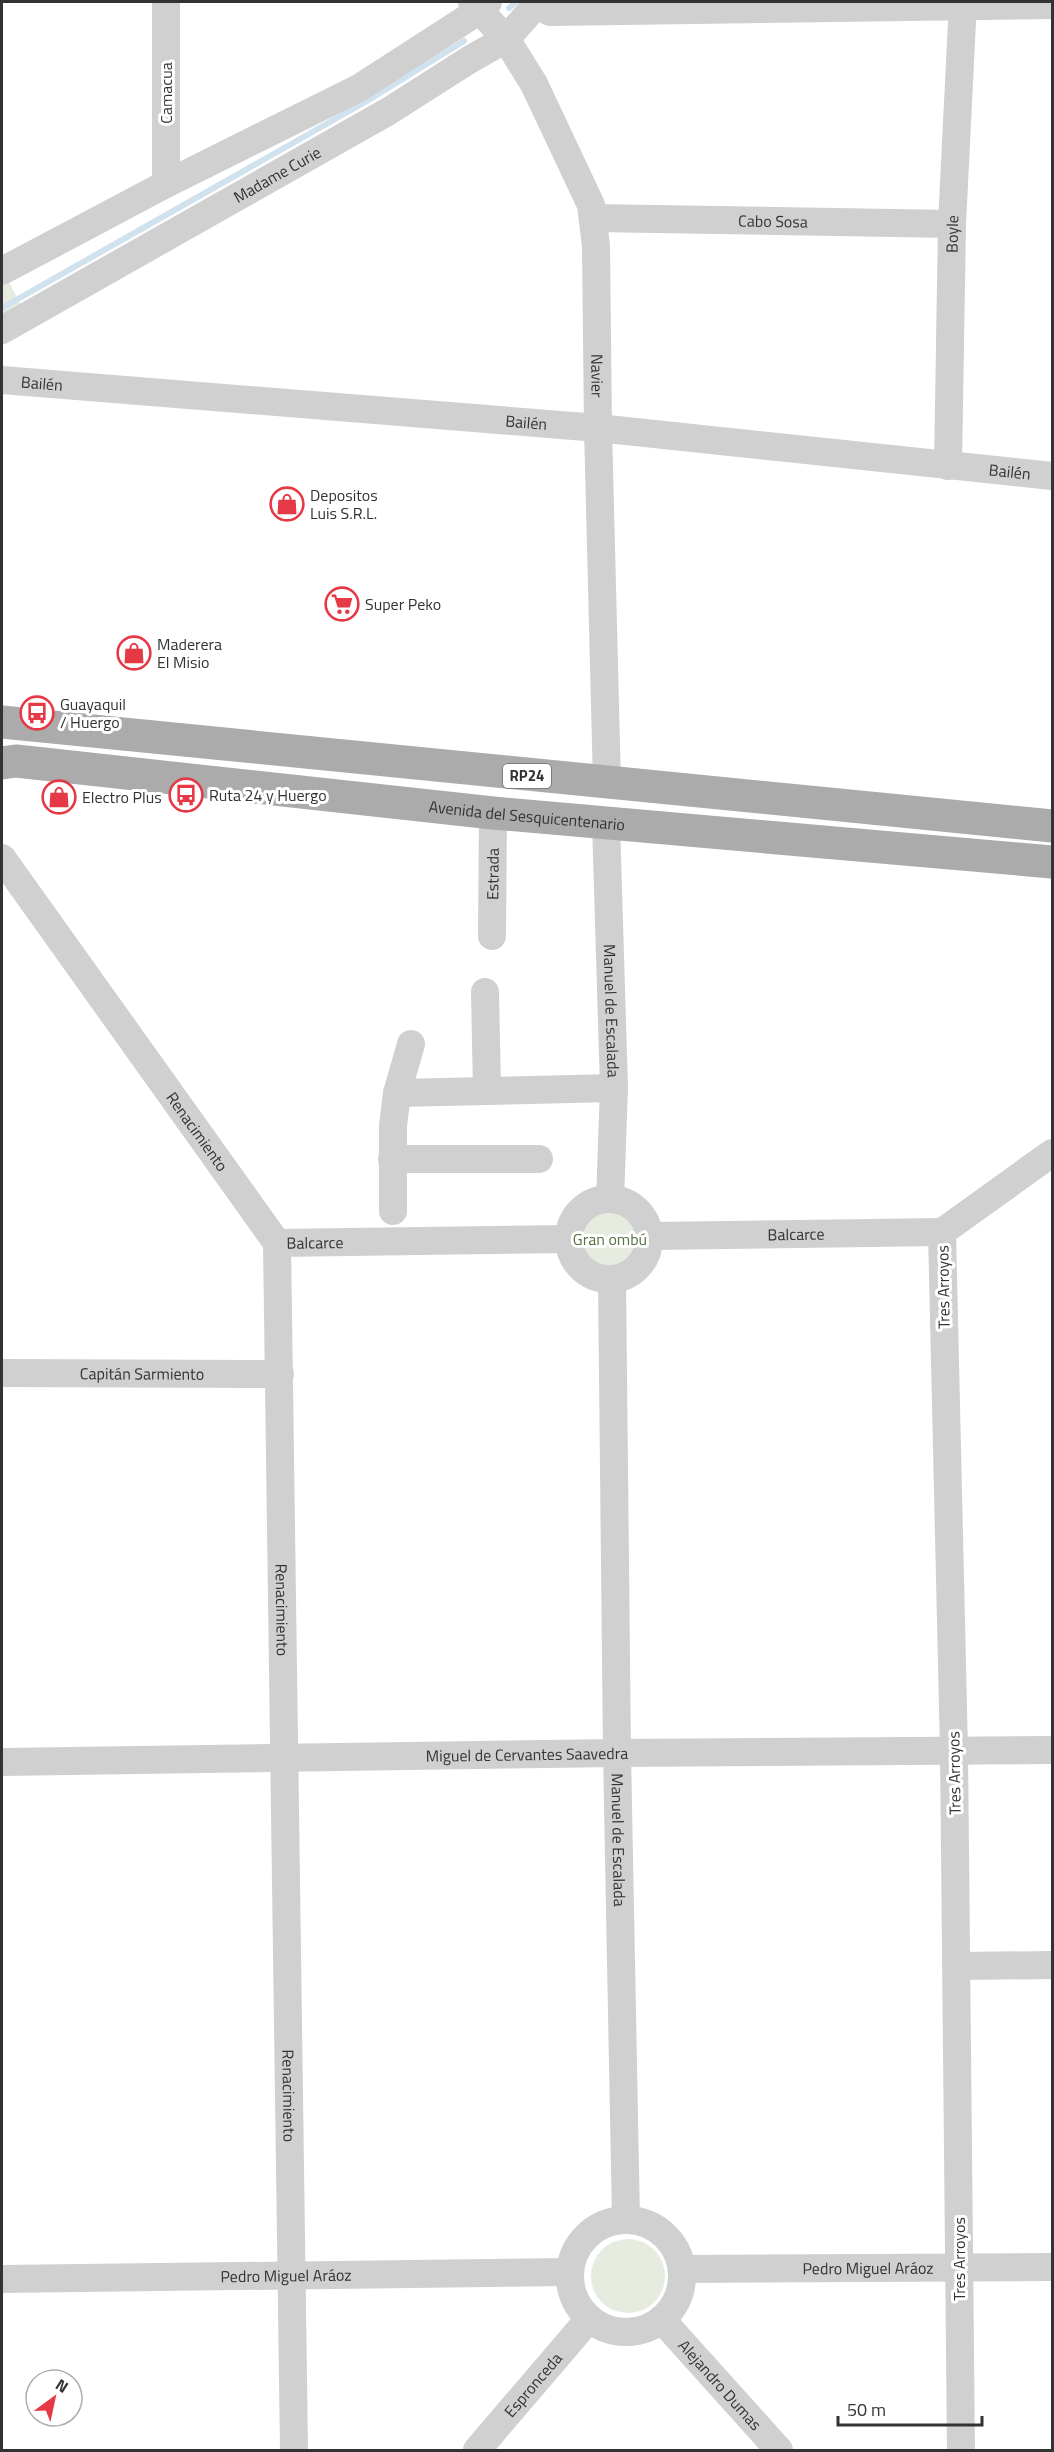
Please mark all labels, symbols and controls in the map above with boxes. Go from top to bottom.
street label: Camacua [154,62,178,124]
street label: Madame Curie [229,140,325,209]
street label: Cabo Sosa [738,208,808,234]
street label: Boyle [940,215,964,253]
street label: Navier [585,354,610,398]
street label: Bailén [20,370,64,397]
street label: Bailén [505,409,548,436]
street label: Bailén [988,457,1032,486]
place label: Depositos Luis S.R.L. [310,483,378,525]
shop icon: Depositos Luis S.R.L. [269,486,305,522]
supermarket icon: Super Peko [324,586,360,622]
place label: Super Peko [365,592,441,616]
place label: Maderera El Misio [157,632,222,674]
shop icon: Maderera El Misio [116,635,152,671]
place label: Guayaquil / Huergo [60,692,126,734]
bus stop icon: Guayaquil / Huergo [19,695,55,731]
road number: RP24 [503,764,551,788]
bus stop icon: Ruta 24 y Huergo [168,777,204,813]
shop icon: Electro Plus [41,779,77,815]
place label: Ruta 24 y Huergo [209,783,327,807]
place label: Electro Plus [82,785,162,809]
street label: Avenida del Sesquicentenario [428,794,626,837]
street label: Estrada [480,848,505,900]
street label: Manuel de Escalada [598,944,626,1078]
street label: Renacimiento [161,1087,234,1176]
street label: Balcarce [767,1222,825,1246]
park label: Gran ombú [573,1227,647,1251]
street label: Balcarce [286,1230,344,1255]
street label: Tres Arroyos [930,1245,956,1329]
street label: Capitán Sarmiento [80,1361,204,1386]
street label: Renacimiento [270,1563,295,1656]
street label: Tres Arroyos [941,1731,967,1815]
street label: Miguel de Cervantes Saavedra [426,1741,628,1768]
street label: Manuel de Escalada [605,1773,632,1907]
street label: Renacimiento [276,2049,302,2142]
street label: Tres Arroyos [947,2217,971,2301]
street label: Pedro Miguel Aráoz [802,2256,934,2280]
street label: Pedro Miguel Aráoz [220,2263,352,2288]
street label: Alejandro Dumas [673,2334,768,2435]
street label: Espronceda [498,2347,568,2422]
north arrow [24,2368,84,2428]
text: N [51,2372,73,2399]
scale bar [838,2389,982,2427]
text: 50 m [847,2396,886,2423]

